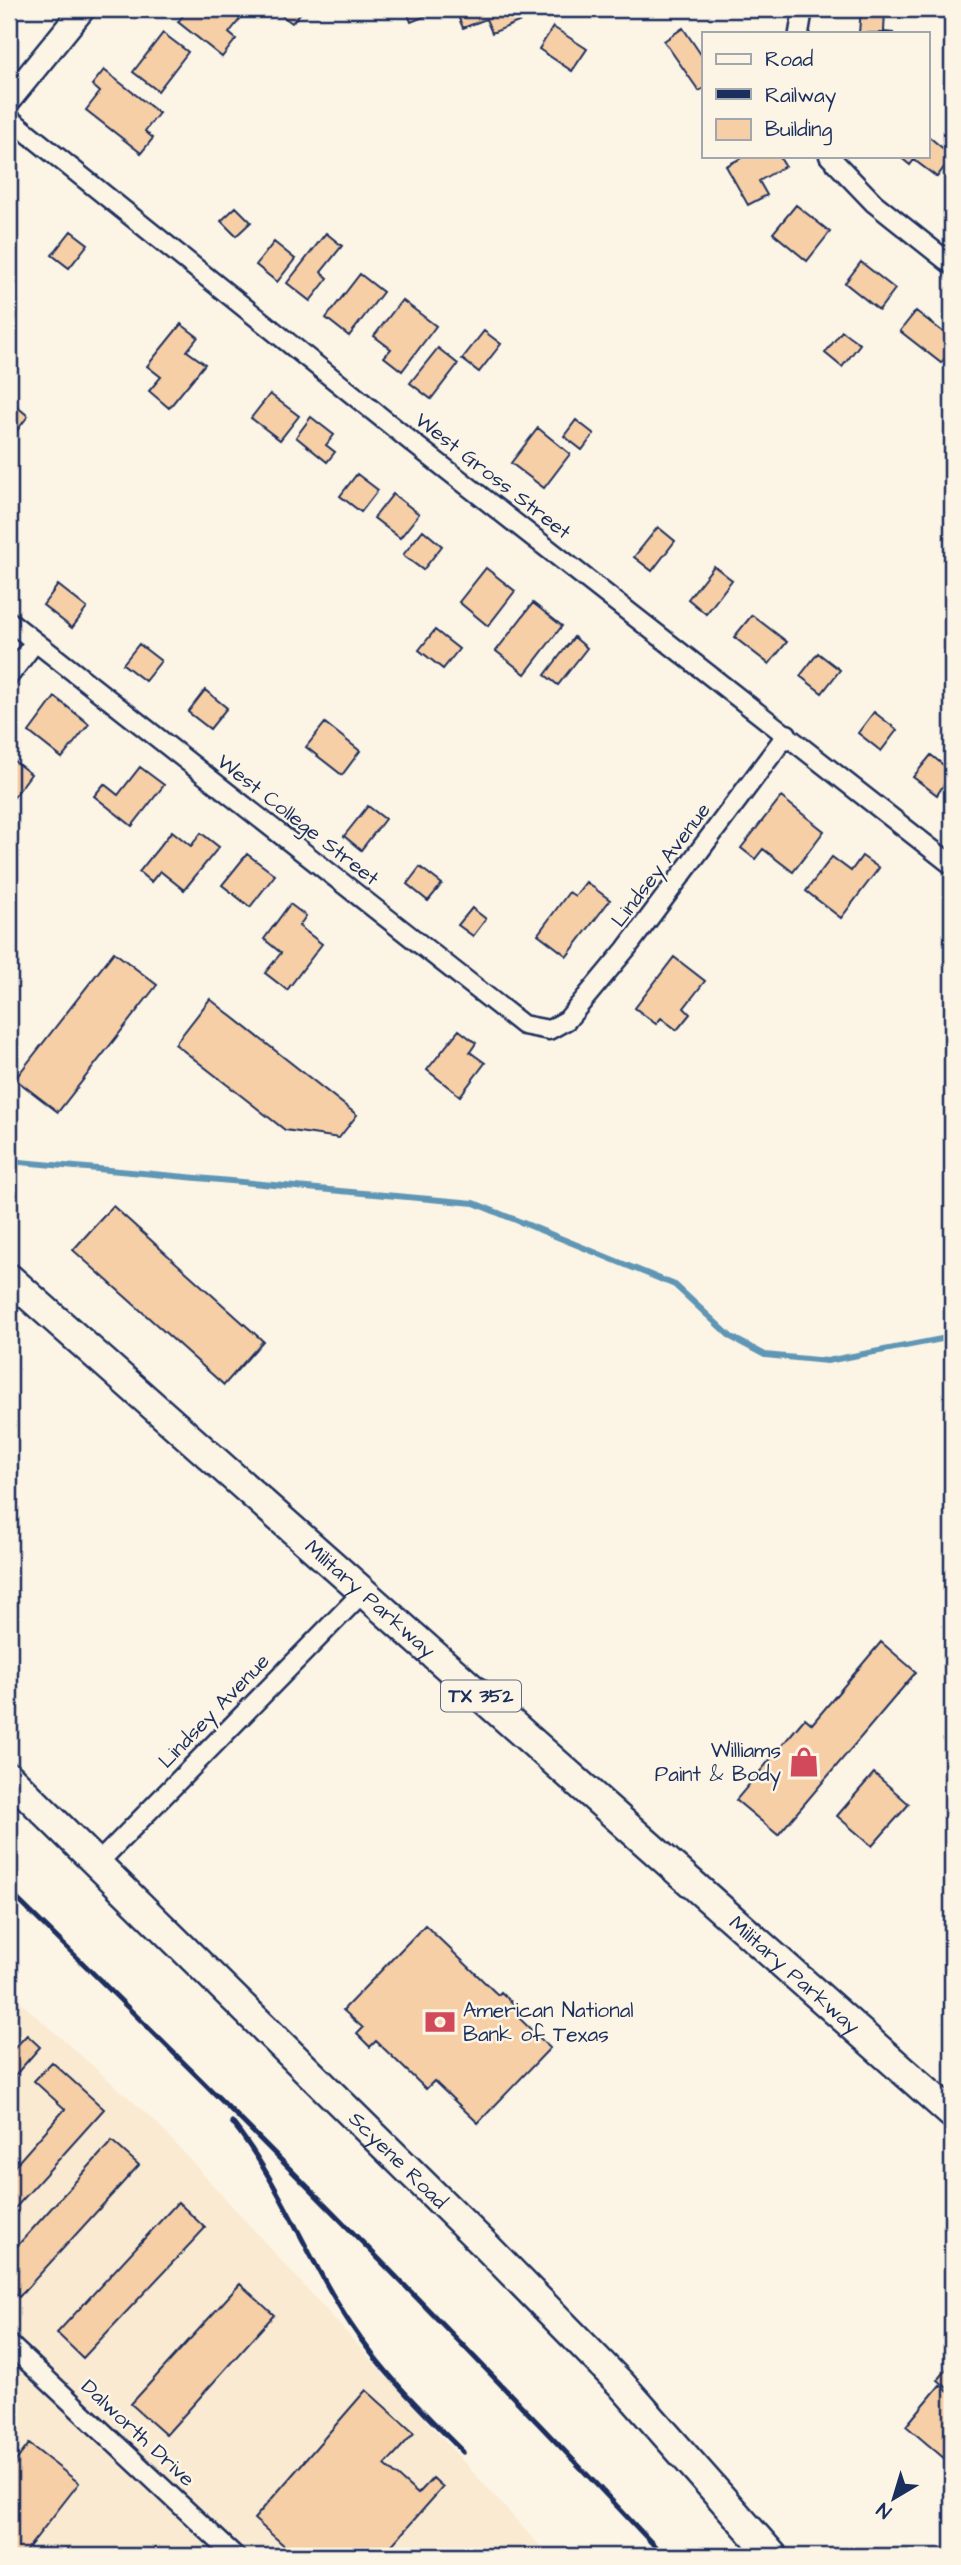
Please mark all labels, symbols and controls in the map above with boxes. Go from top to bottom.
legend [702,32,930,158]
text: Road [765,45,813,74]
text: Railway [765,81,837,112]
text: Building [765,115,833,146]
street label: West Gross Street [409,406,577,546]
street label: West College Street [210,747,386,894]
street label: Lindsey Avenue [605,797,719,934]
street label: Military Parkway [299,1533,442,1666]
street label: Lindsey Avenue [152,1647,278,1776]
road number: TX 352 [441,1680,521,1712]
place label: Williams Paint & Body [655,1736,781,1791]
shop icon: Williams Paint & Body [787,1745,821,1779]
street label: Military Parkway [723,1909,867,2042]
place label: American National Bank of Texas [463,1996,634,2049]
bank icon: American National Bank of Texas [423,2005,457,2039]
street label: Scyene Road [342,2104,454,2215]
street label: Dalworth Drive [75,2373,201,2493]
north arrow [860,2464,930,2534]
text: N [871,2496,897,2525]

